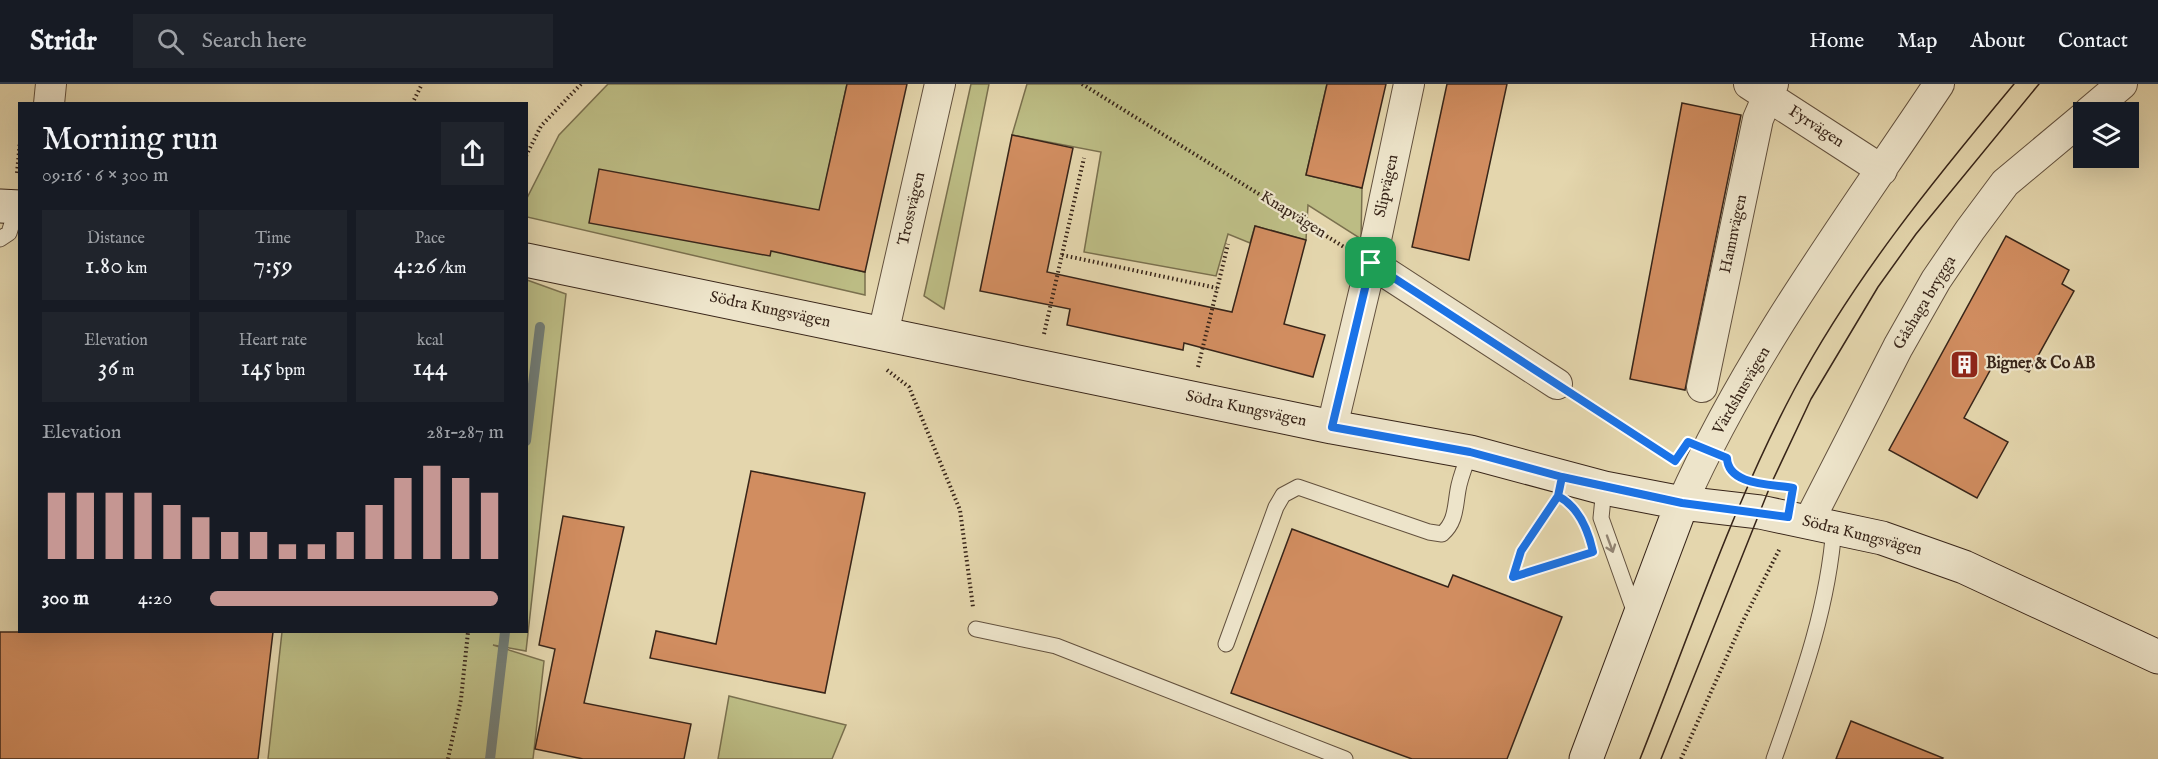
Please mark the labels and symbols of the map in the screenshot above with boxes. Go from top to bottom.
street label: Fyrvägen [1784,102,1848,153]
street label: Slipvägen [1371,152,1404,219]
street label: Trossvägen [894,170,930,248]
street label: Knapvägen [1256,187,1330,243]
street label: Hamnvägen [1716,192,1752,275]
pin [1345,237,1396,288]
street label: Gåshaga brygga [1889,252,1961,354]
street label: Södra Kungsvägen [708,287,833,333]
street label: Värdshusvägen [1708,343,1775,439]
building icon: Bigner & Co AB [1949,348,1981,380]
place label: Bigner & Co AB [1986,354,2096,374]
street label: Södra Kungsvägen [1184,386,1309,432]
street label: Södra Kungsvägen [1800,511,1924,561]
one-way arrow [1605,535,1616,553]

